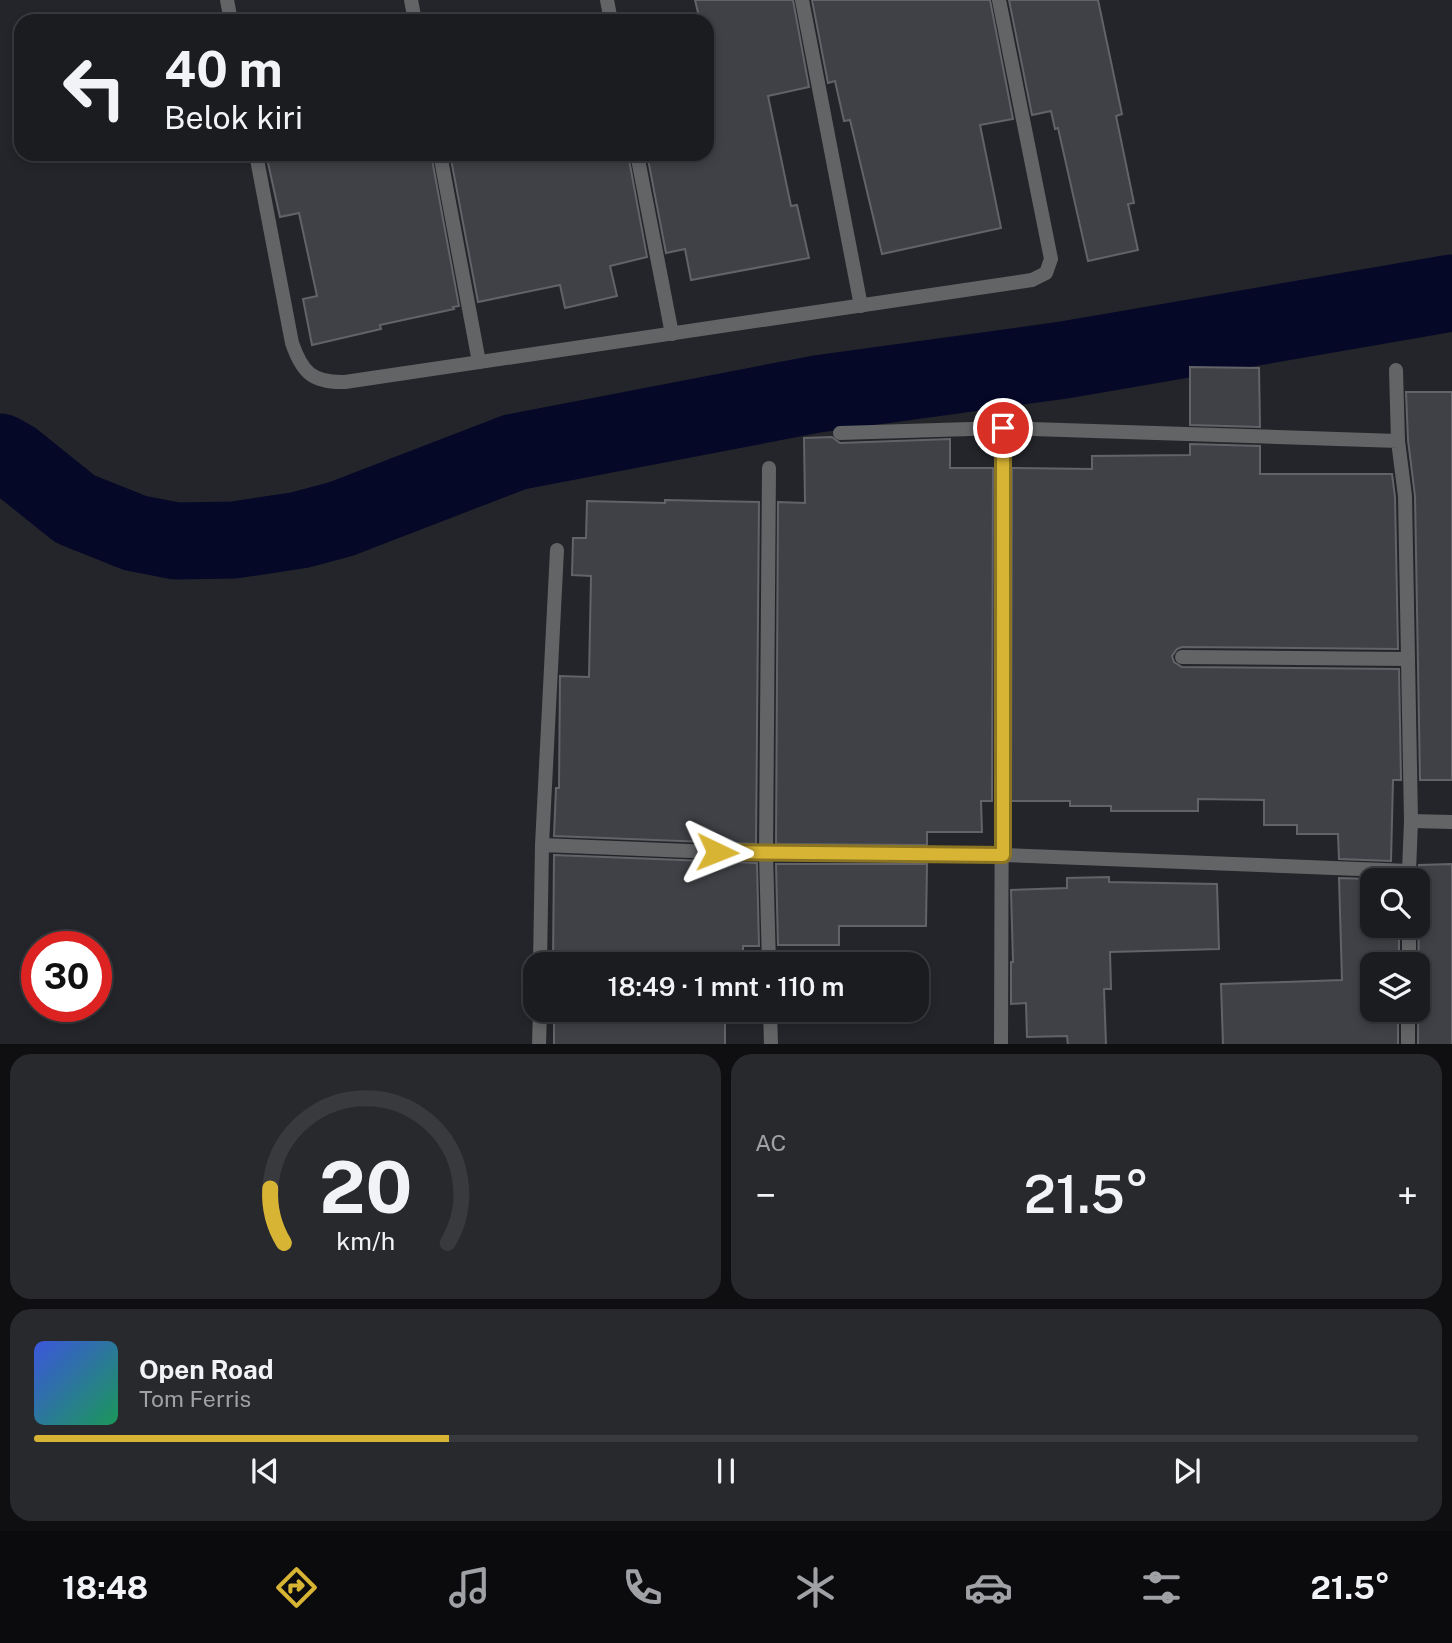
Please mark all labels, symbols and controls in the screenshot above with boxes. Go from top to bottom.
text: 40 m [164,40,283,98]
icon: left [49,42,140,133]
text: Belok kiri [164,99,303,136]
pin [973,398,1033,458]
icon: arrive [984,409,1022,447]
position arrow [680,815,754,889]
map controls [1360,868,1430,1022]
button: search [1360,868,1430,938]
speed limit sign: 30 [21,931,112,1022]
button: layers [1360,952,1430,1022]
text: 18:49 · 1 mnt · 110 m [608,971,844,1002]
text: AC [755,1129,786,1156]
text: 20 [319,1144,412,1229]
text: 21.5° [1024,1164,1149,1225]
text: − [755,1173,776,1218]
text: + [1397,1173,1418,1218]
text: km/h [336,1225,395,1255]
text: Open Road [139,1354,274,1385]
text: Tom Ferris [139,1385,251,1412]
icon: previous [246,1452,284,1490]
icon: pause [707,1452,745,1490]
icon: next [1168,1452,1206,1490]
icon: directions [272,1563,321,1612]
icon: music [445,1563,494,1612]
icon: phone [618,1563,667,1612]
icon: climate [791,1563,840,1612]
icon: car [964,1563,1013,1612]
icon: filters [1137,1563,1186,1612]
text: 18:48 [62,1569,148,1606]
text: 21.5° [1311,1569,1390,1606]

